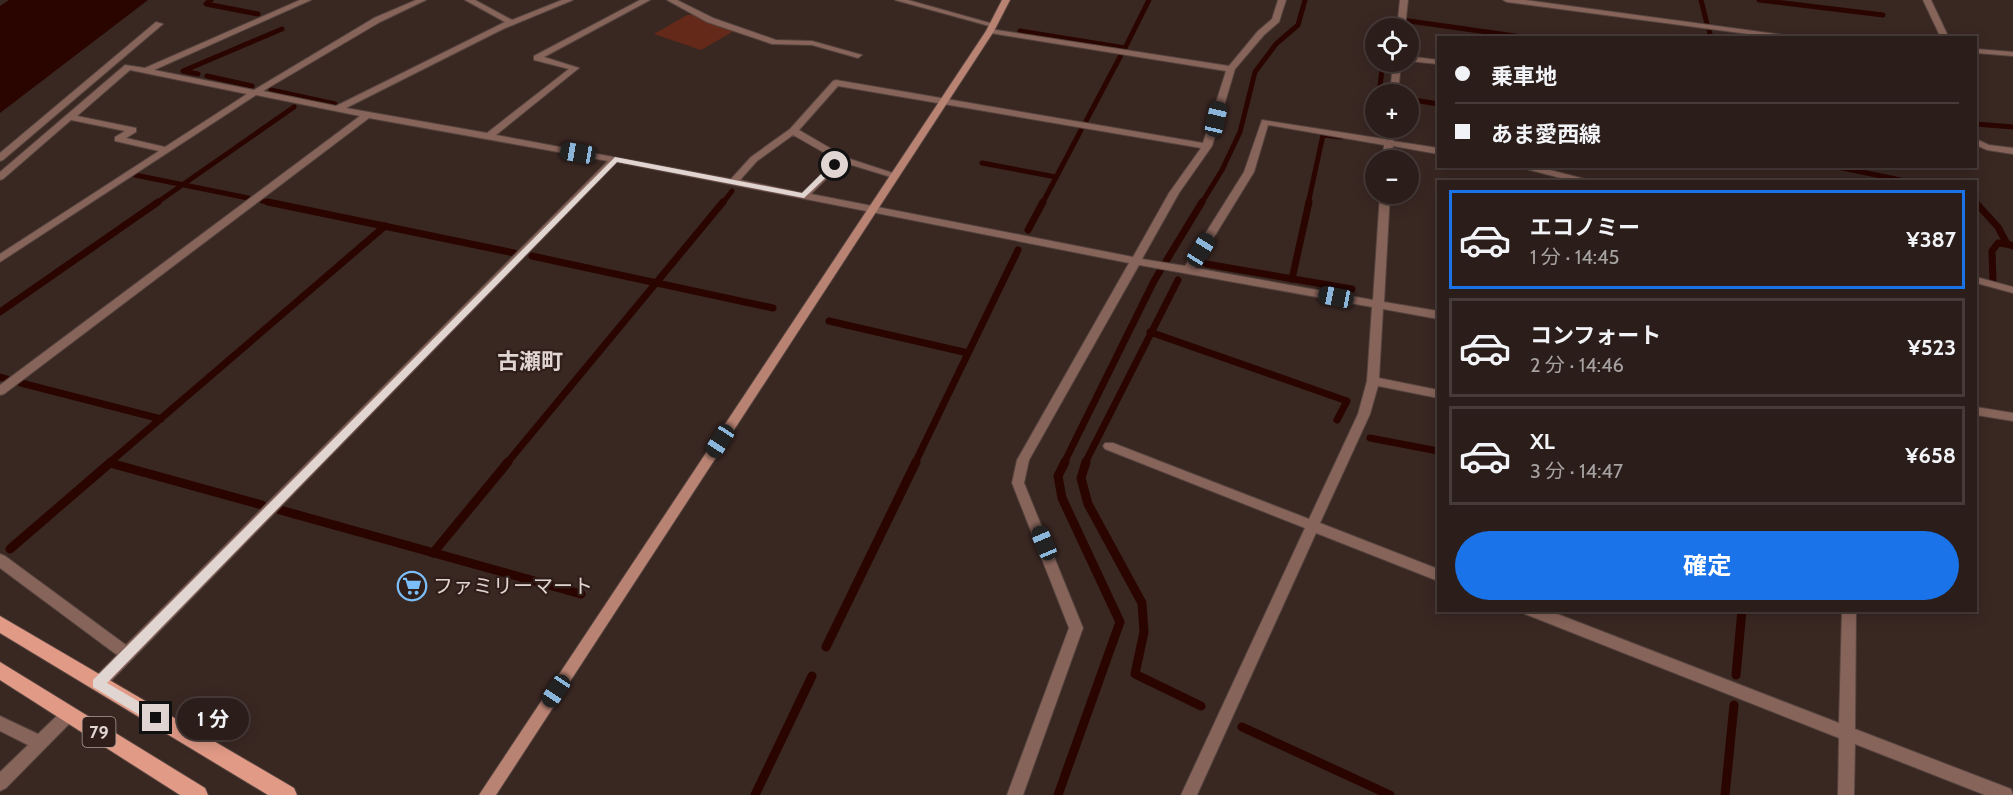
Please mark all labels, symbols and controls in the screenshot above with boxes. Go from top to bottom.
map controls [1365,18,1419,204]
button: locate [1365,18,1419,72]
text: 乗車地 [1491,63,1557,90]
button: + [1365,84,1419,138]
car [1203,99,1229,139]
text: あま愛西線 [1491,121,1601,148]
car [559,141,597,165]
button: − [1365,150,1419,204]
route start [821,151,848,178]
icon: car [1458,213,1512,267]
text: エコノミー [1530,214,1640,241]
text: ¥387 [1906,226,1956,253]
car [1184,230,1218,270]
text: 1 分 · 14:45 [1530,245,1619,269]
car [1317,285,1355,309]
icon: car [1458,321,1512,375]
text: コンフォート [1530,322,1661,349]
text: ¥523 [1907,334,1956,361]
district label: 古瀬町 [497,348,563,375]
text: 2 分 · 14:46 [1530,353,1624,377]
car [703,421,737,461]
text: XL [1530,428,1555,455]
icon: car [1458,429,1512,483]
text: ¥658 [1905,442,1956,469]
text: 3 分 · 14:47 [1530,459,1623,483]
car [1029,523,1059,563]
button: 確定 [1455,531,1959,600]
supermarket icon: ファミリーマート [396,570,428,602]
place label: ファミリーマート [433,574,593,598]
car [538,671,574,711]
callout: 1 分 [177,697,249,739]
route end [142,704,169,731]
text: 1 分 [197,707,229,731]
road number: 79 [82,717,116,747]

